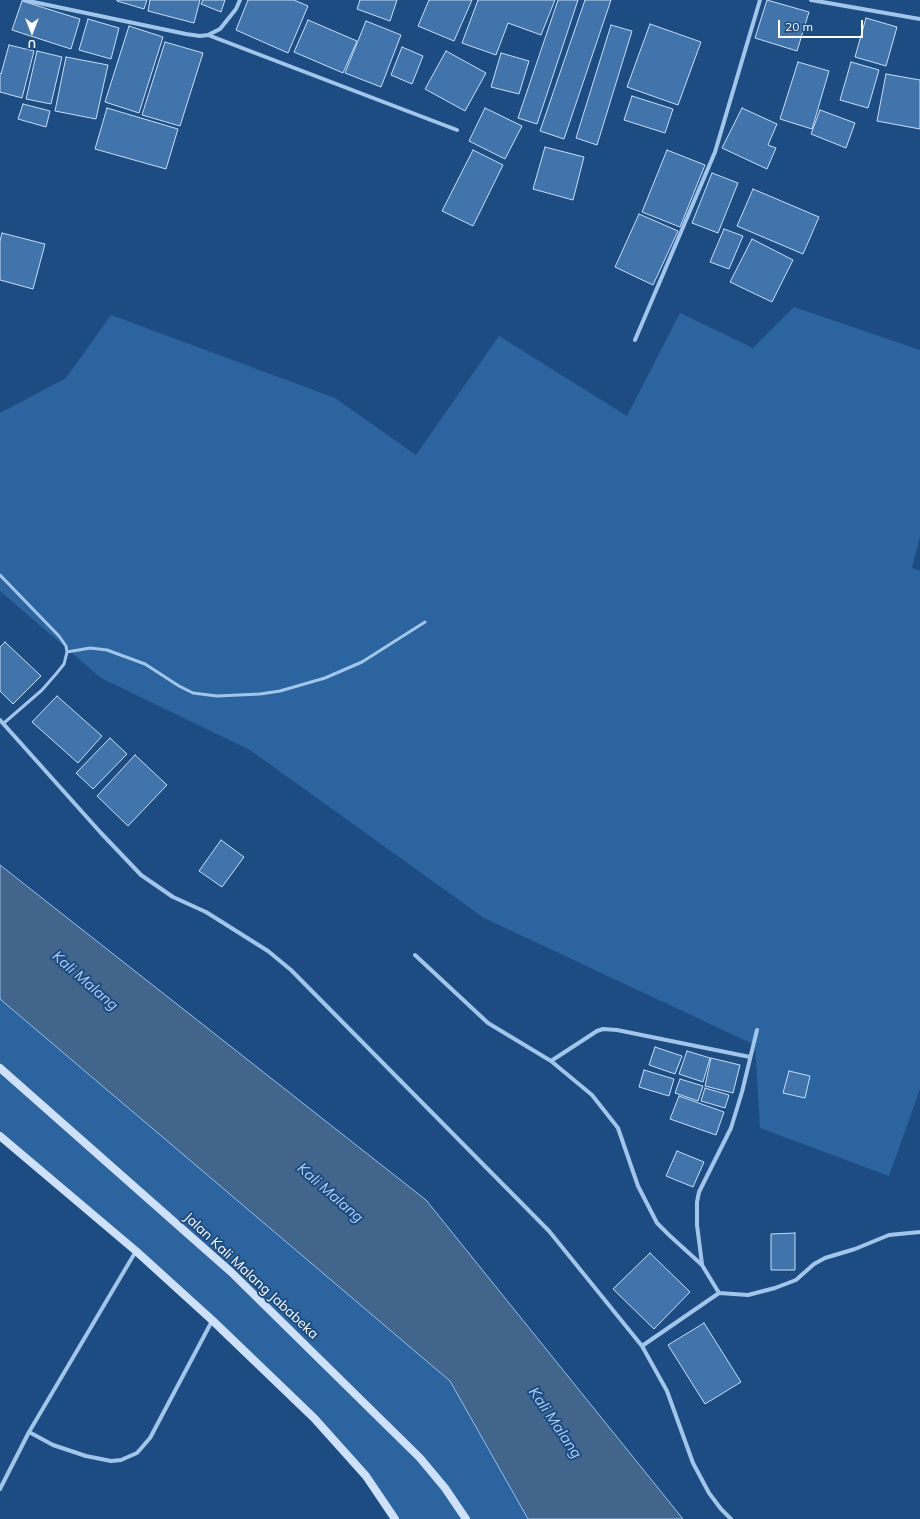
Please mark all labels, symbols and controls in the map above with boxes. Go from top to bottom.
north arrow [12,12,52,52]
scale bar [780,12,865,38]
text: 20 m [785,19,813,34]
text: U [28,37,36,51]
water label: Kali Malang [48,947,122,1015]
water label: Kali Malang [293,1159,367,1227]
street label: Jalan Kali Malang Jababeka [180,1209,322,1343]
water label: Kali Malang [525,1384,585,1462]

